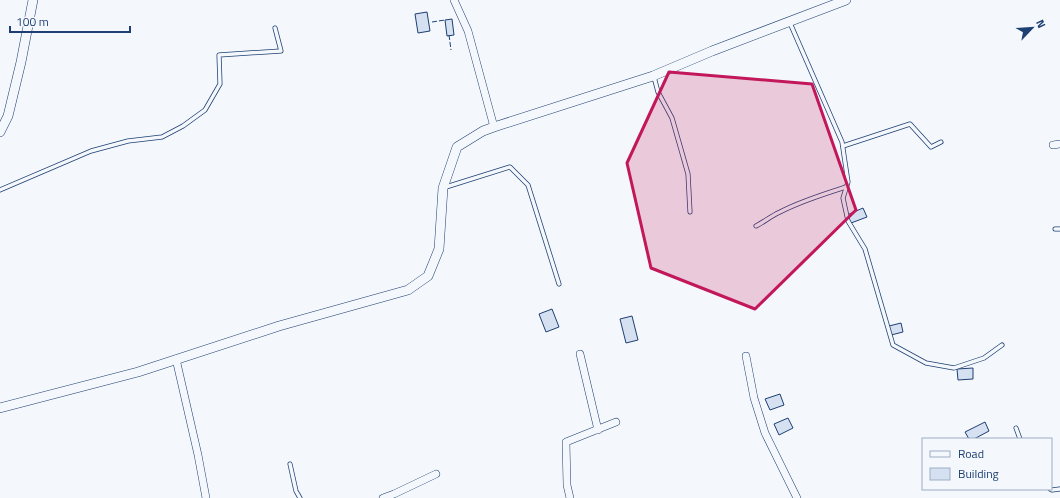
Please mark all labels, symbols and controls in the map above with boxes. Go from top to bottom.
scale bar [10,8,130,34]
north arrow [1012,8,1052,48]
text: 100 m [16,12,49,31]
text: N [1032,17,1050,31]
legend [922,438,1052,490]
text: Road [958,444,984,463]
text: Building [958,464,999,483]

